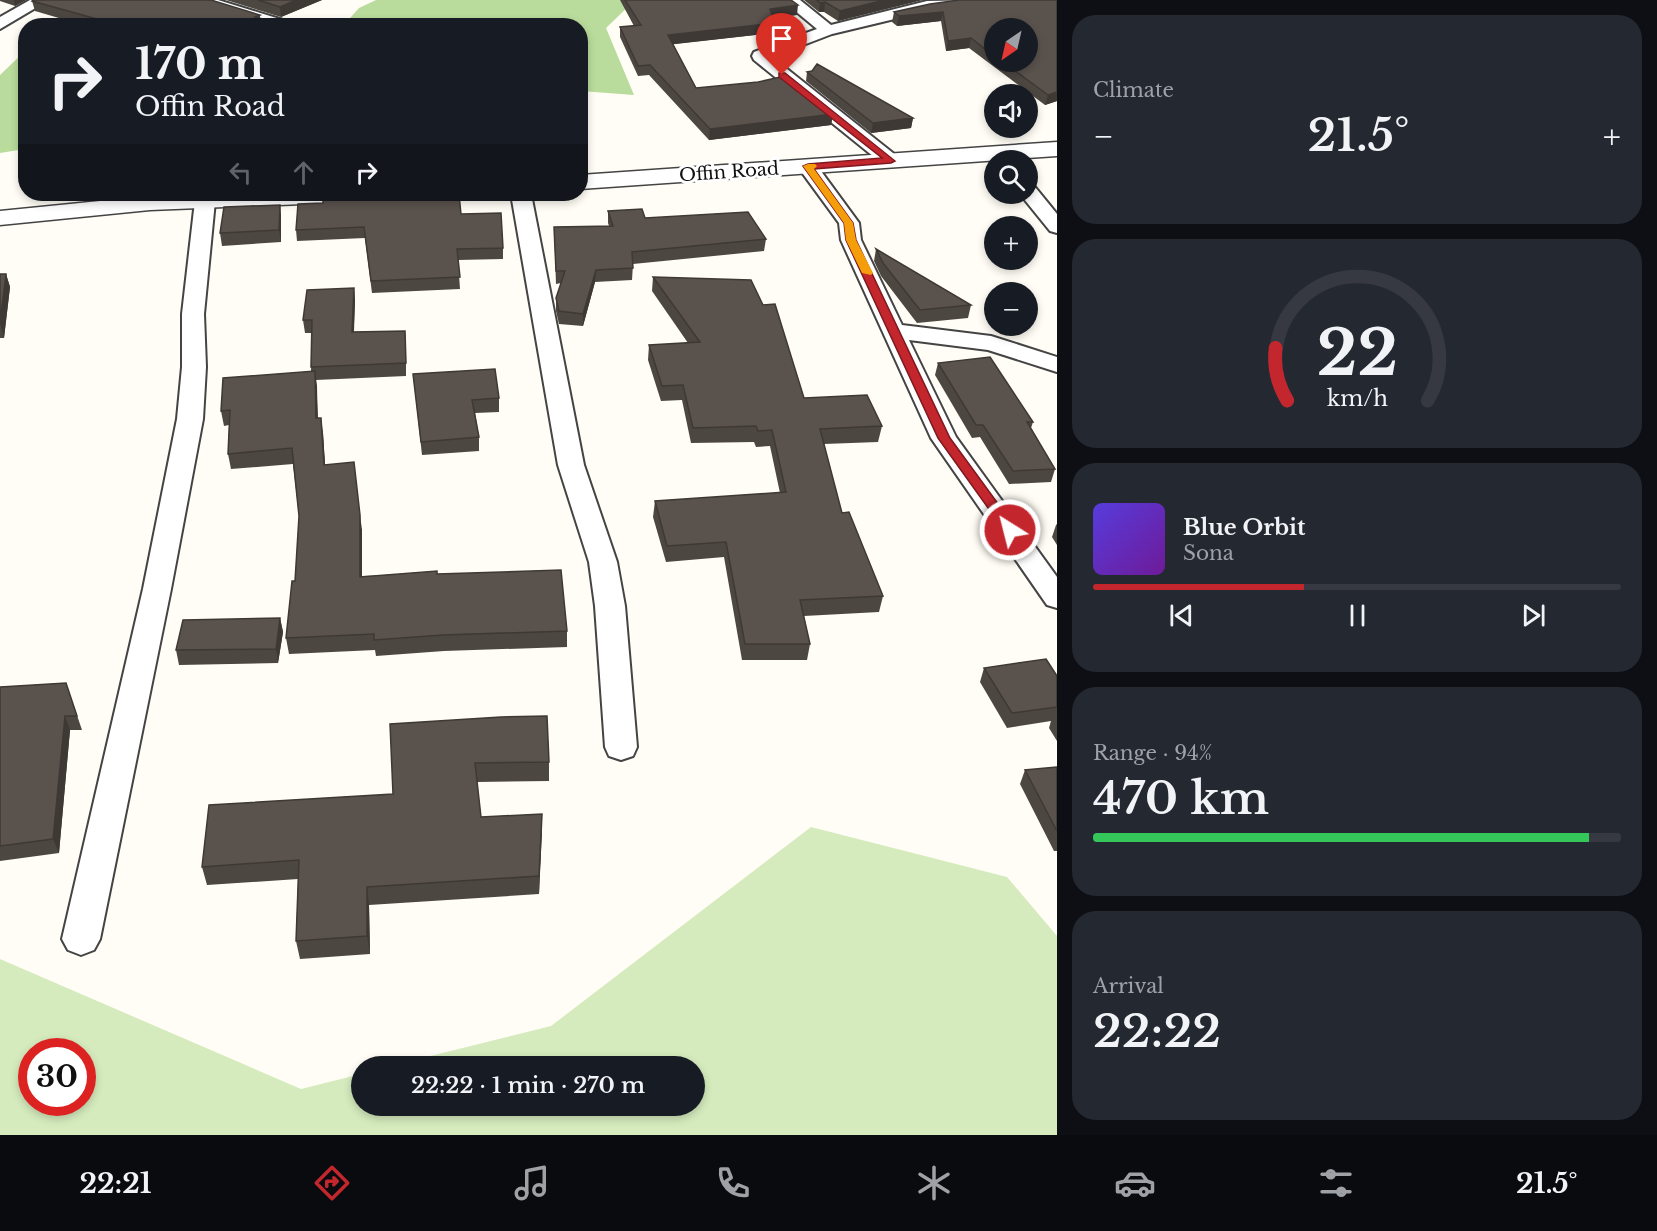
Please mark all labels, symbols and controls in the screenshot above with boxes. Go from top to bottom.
pin [756,13,807,75]
north arrow [984,18,1038,72]
map controls [984,18,1038,336]
icon: arrive [765,22,798,55]
text: 170 m [135,38,264,90]
icon: right [36,42,114,120]
text: Climate [1093,78,1174,102]
button: sound [984,84,1038,138]
text: Offin Road [135,90,285,123]
text: 21.5° [1307,107,1409,163]
text: − [1093,116,1114,157]
text: + [1603,116,1621,157]
button: search [984,150,1038,204]
icon: left [224,156,257,189]
icon: ahead [287,156,320,189]
icon: right [350,156,383,189]
street label: Offin Road [678,158,780,186]
button: + [984,216,1038,270]
button: − [984,282,1038,336]
text: 22 [1316,314,1398,392]
text: km/h [1327,385,1388,412]
position arrow [978,498,1042,562]
text: Blue Orbit [1183,514,1305,541]
text: Sona [1183,541,1234,565]
icon: previous [1165,599,1198,632]
icon: pause [1341,599,1374,632]
icon: next [1517,599,1550,632]
text: Range · 94% [1093,741,1212,765]
text: 470 km [1093,770,1269,826]
text: Arrival [1093,974,1164,998]
text: 22:22 [1093,1003,1221,1059]
speed limit sign: 30 [18,1038,96,1116]
text: 22:22 · 1 min · 270 m [411,1072,645,1099]
icon: directions [311,1162,353,1204]
icon: music [511,1162,553,1204]
icon: phone [712,1162,754,1204]
icon: climate [913,1162,955,1204]
icon: car [1114,1162,1156,1204]
icon: filters [1315,1162,1357,1204]
text: 22:21 [79,1167,152,1200]
text: 21.5° [1516,1167,1578,1200]

